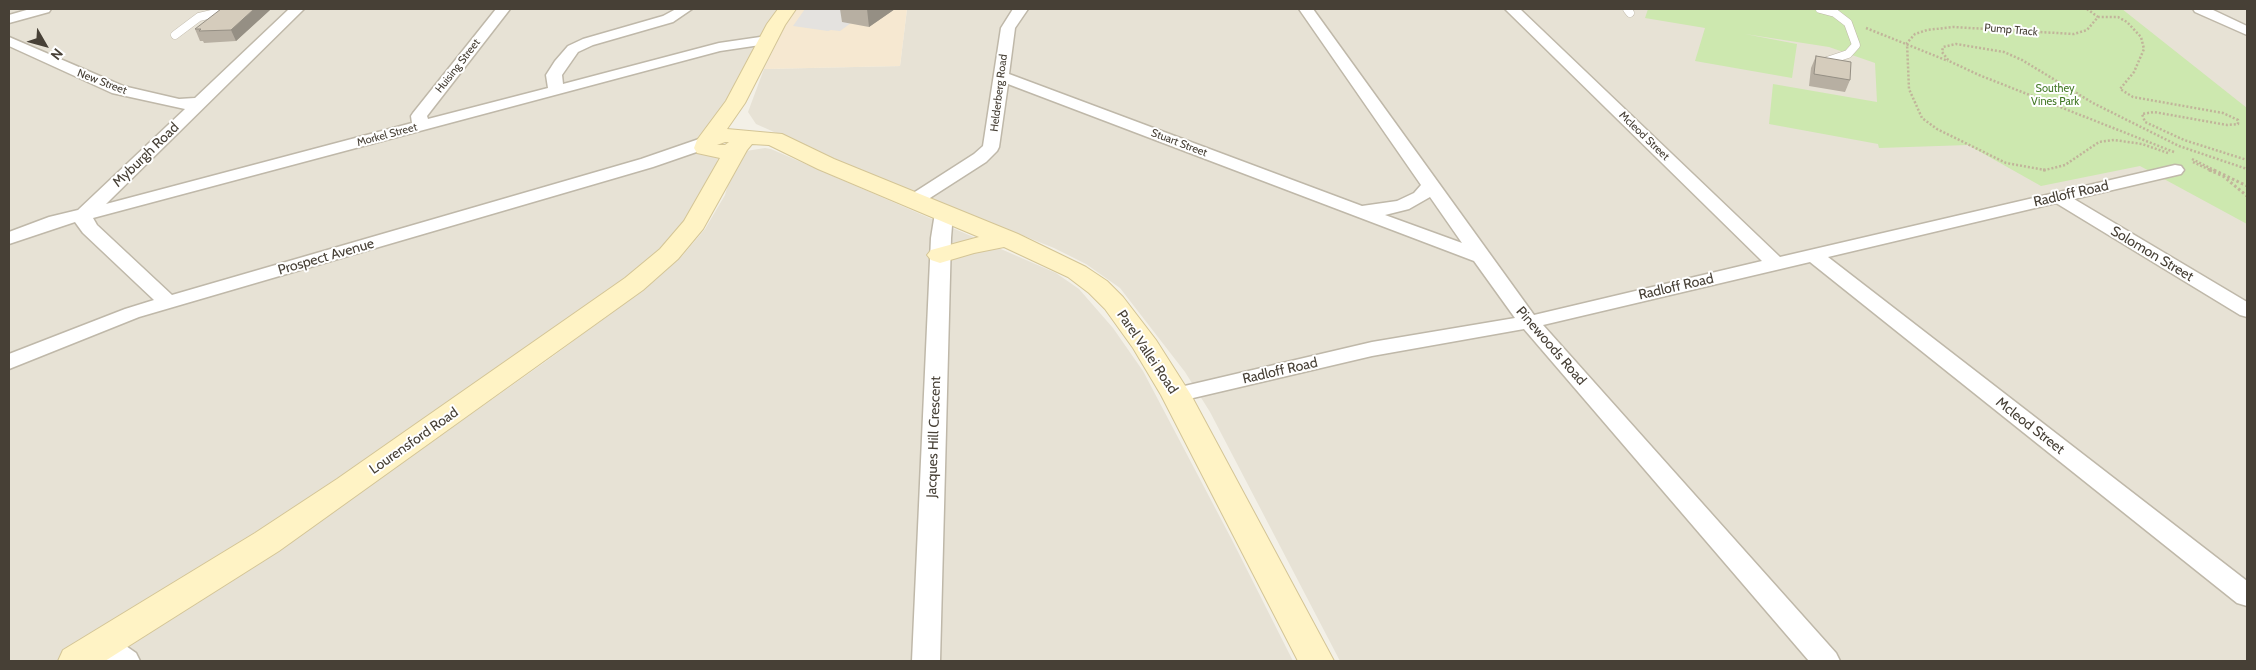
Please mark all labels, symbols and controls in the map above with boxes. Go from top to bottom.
north arrow [20,20,70,70]
street label: Pump Track [1984,21,2038,39]
street label: Huising Street [433,36,483,96]
text: N [47,45,67,64]
street label: Helderberg Road [988,54,1010,132]
street label: New Street [75,67,129,97]
park label: Southey Vines Park [2031,82,2079,108]
street label: Mcleod Street [1616,109,1672,163]
street label: Myburgh Road [109,119,183,191]
street label: Morkel Street [355,121,419,149]
street label: Stuart Street [1149,126,1209,160]
street label: Radloff Road [2032,177,2110,211]
street label: Solomon Street [2107,223,2197,285]
street label: Prospect Avenue [276,235,376,279]
street label: Radloff Road [1637,270,1715,304]
street label: Pinewoods Road [1512,303,1590,389]
street label: Parel Vallei Road [1113,307,1181,397]
street label: Radloff Road [1241,354,1319,388]
street label: Jacques Hill Crescent [923,376,945,498]
street label: Mcleod Street [1992,394,2068,458]
street label: Lourensford Road [366,404,462,478]

